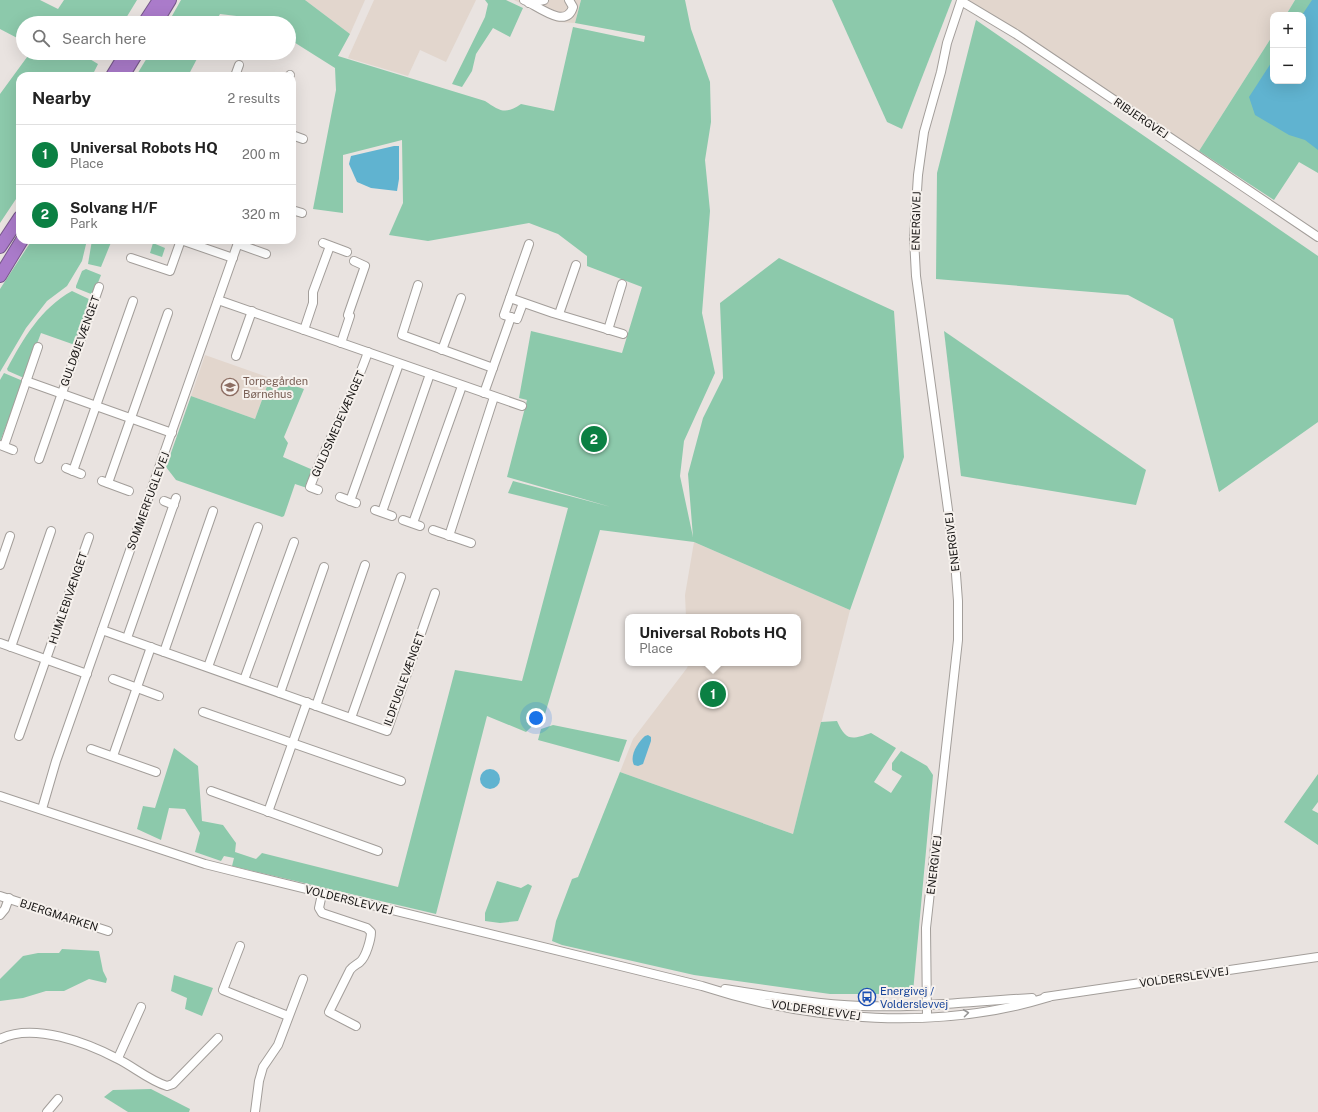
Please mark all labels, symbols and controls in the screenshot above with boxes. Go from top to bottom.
map controls [1270,12,1306,84]
button: + [1270,12,1306,48]
search box [16,16,296,60]
icon: search [30,27,52,49]
text: Search here [62,30,146,47]
button: − [1270,48,1306,84]
text: Nearby [32,88,91,108]
text: 2 results [228,91,280,106]
street label: RIBJERGVEJ [1112,95,1170,141]
text: Universal Robots HQ [70,139,218,156]
text: 1 [42,147,48,162]
text: 200 m [242,147,280,162]
text: Place [70,156,104,171]
street label: ENERGIVEJ [909,191,923,251]
text: Solvang H/F [70,199,158,216]
text: 2 [41,207,49,222]
text: 320 m [242,207,280,222]
text: Park [70,216,98,231]
street label: GULDØJEVÆNGET [58,294,102,388]
street label: GULDSMEDEVÆNGET [309,369,367,479]
place label: Torpegården Børnehus [243,375,308,400]
school or university icon: Torpegården Børnehus [220,377,240,397]
pin: 2 [581,424,607,454]
street label: SOMMERFUGLEVEJ [125,450,171,552]
street label: ENERGIVEJ [942,512,962,572]
street label: HUMLEBIVÆNGET [47,550,90,646]
popup [625,614,801,666]
text: Universal Robots HQ [639,624,787,641]
street label: ILDFUGLEVÆNGET [381,630,427,728]
text: Place [639,641,673,656]
pin: 1 [700,679,726,709]
your location [526,708,546,728]
street label: ENERGIVEJ [924,835,944,895]
street label: VOLDERSLEVVEJ [304,883,394,917]
street label: BJERGMARKEN [18,897,100,933]
street label: VOLDERSLEVVEJ [1139,965,1229,989]
place label: Energivej / Volderslevvej [880,985,948,1010]
bus stop icon: Energivej / Volderslevvej [857,987,877,1007]
street label: VOLDERSLEVVEJ [771,998,861,1022]
one-way arrow [963,1009,969,1018]

